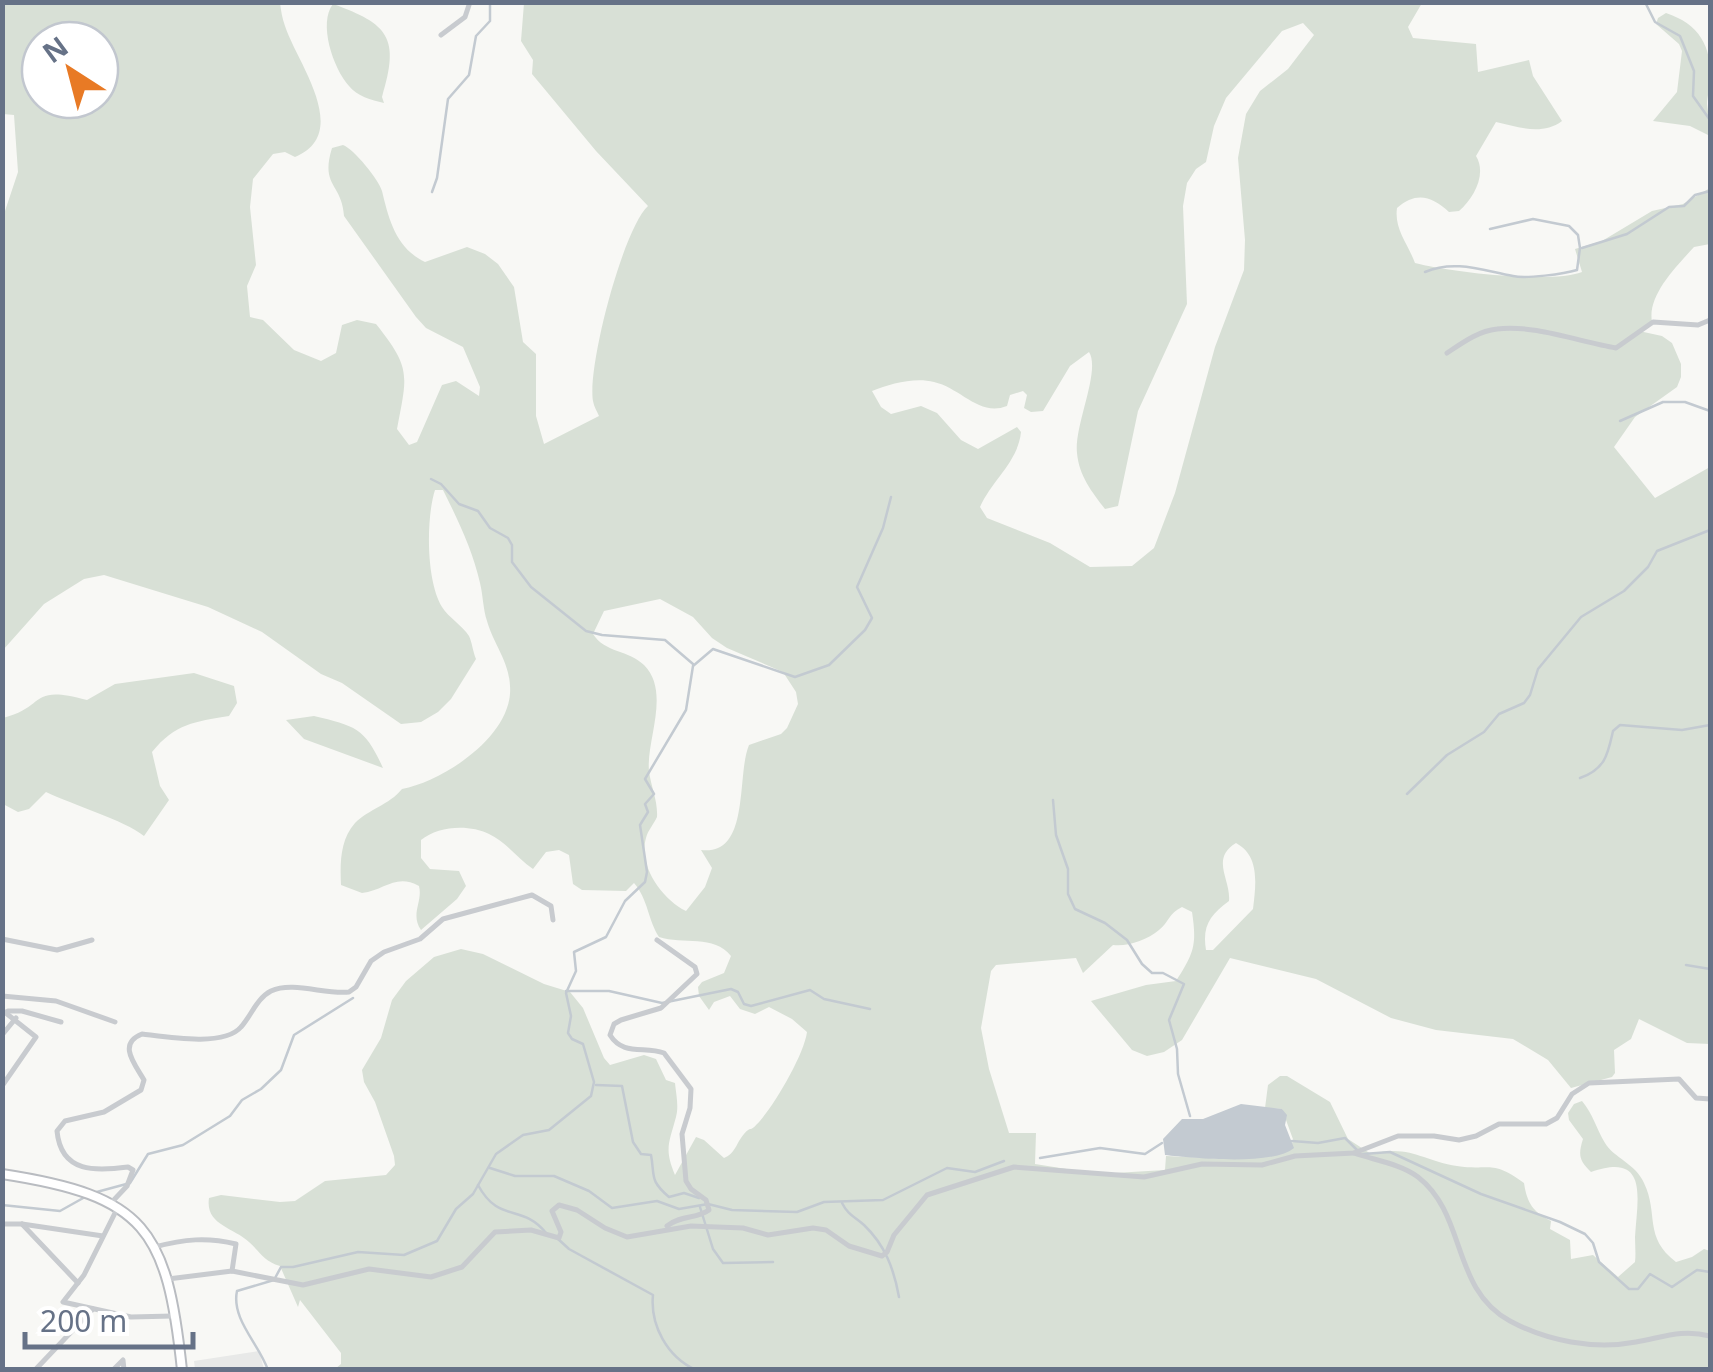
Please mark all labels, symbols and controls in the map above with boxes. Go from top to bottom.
north arrow [20,20,120,120]
text: N [34,27,75,71]
scale bar [25,1287,192,1349]
text: 200 m [40,1300,127,1341]

